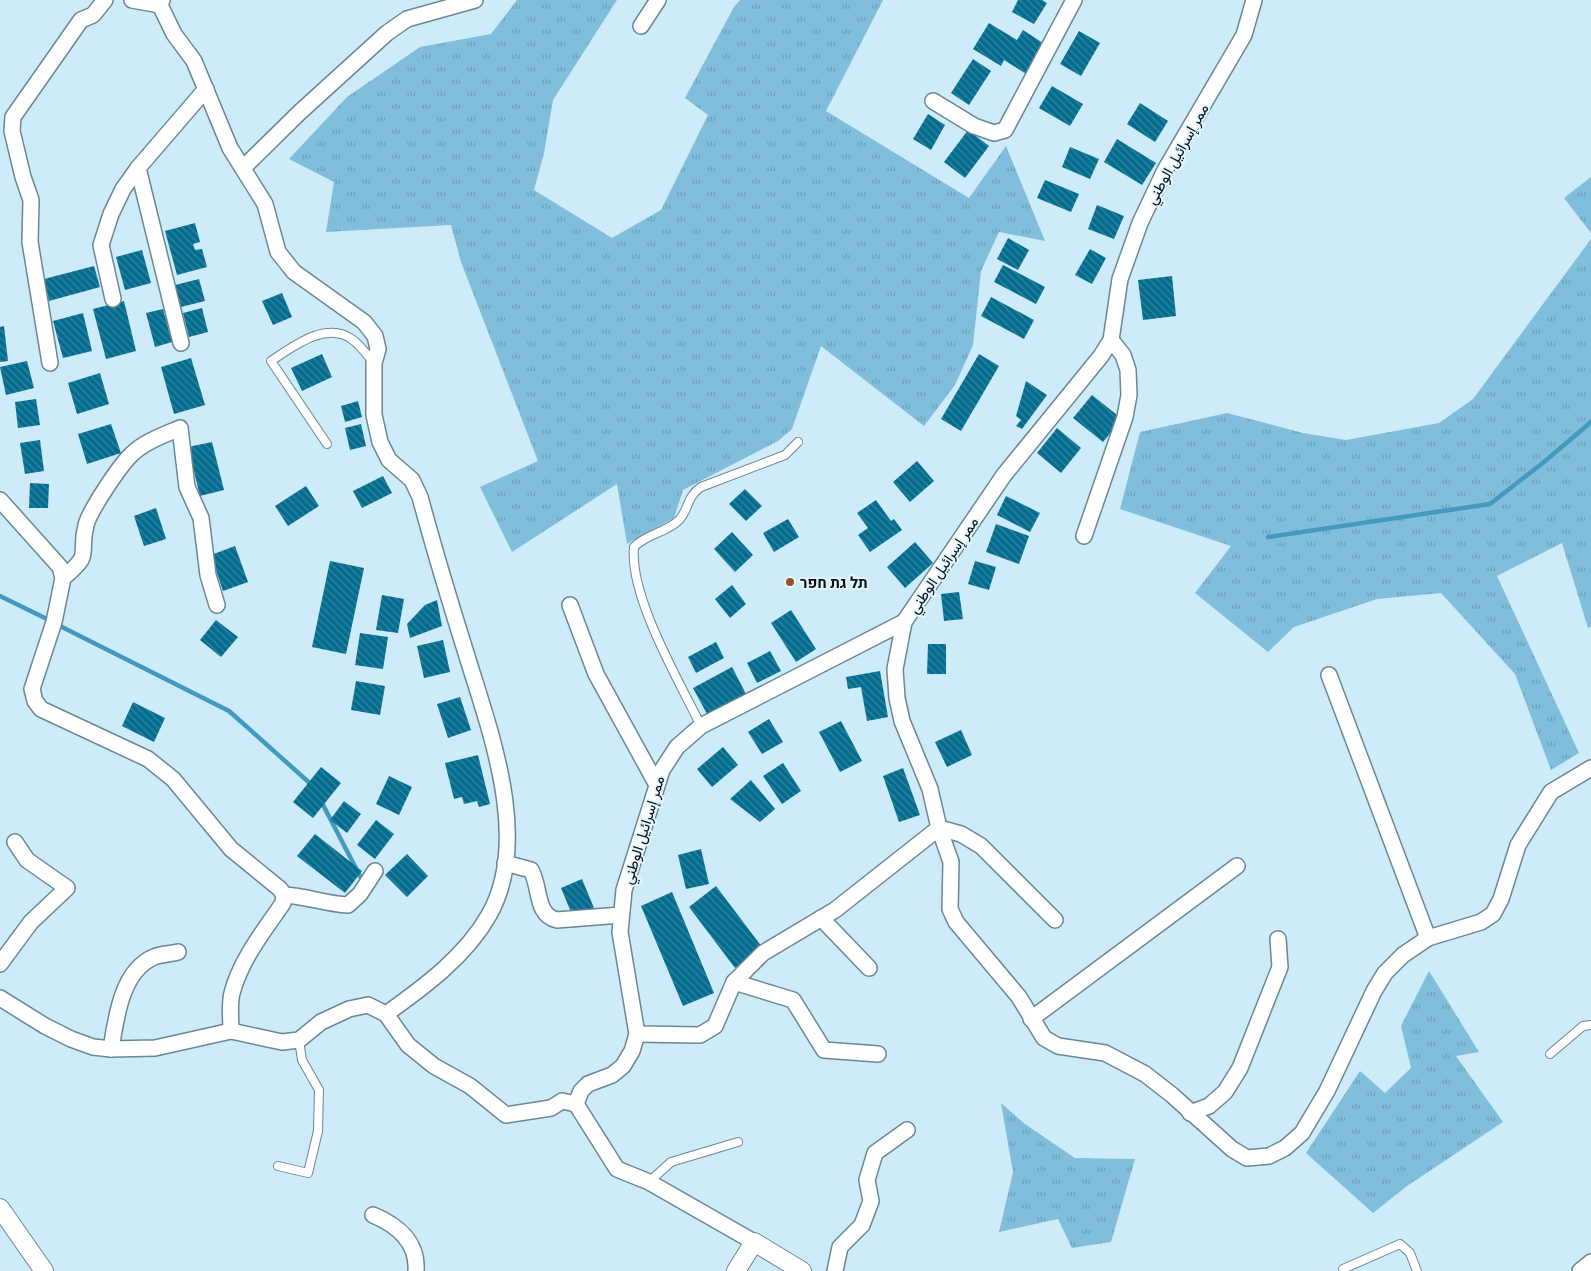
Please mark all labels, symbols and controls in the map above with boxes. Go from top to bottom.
street label: ممر إسرائيل الوطني [1141,100,1216,210]
street label: ممر إسرائيل الوطني [903,513,986,619]
place label: תל גת חפר [800,572,868,593]
marker: תל גת חפר [784,576,796,588]
street label: ممر إسرائيل الوطني [617,773,672,888]

